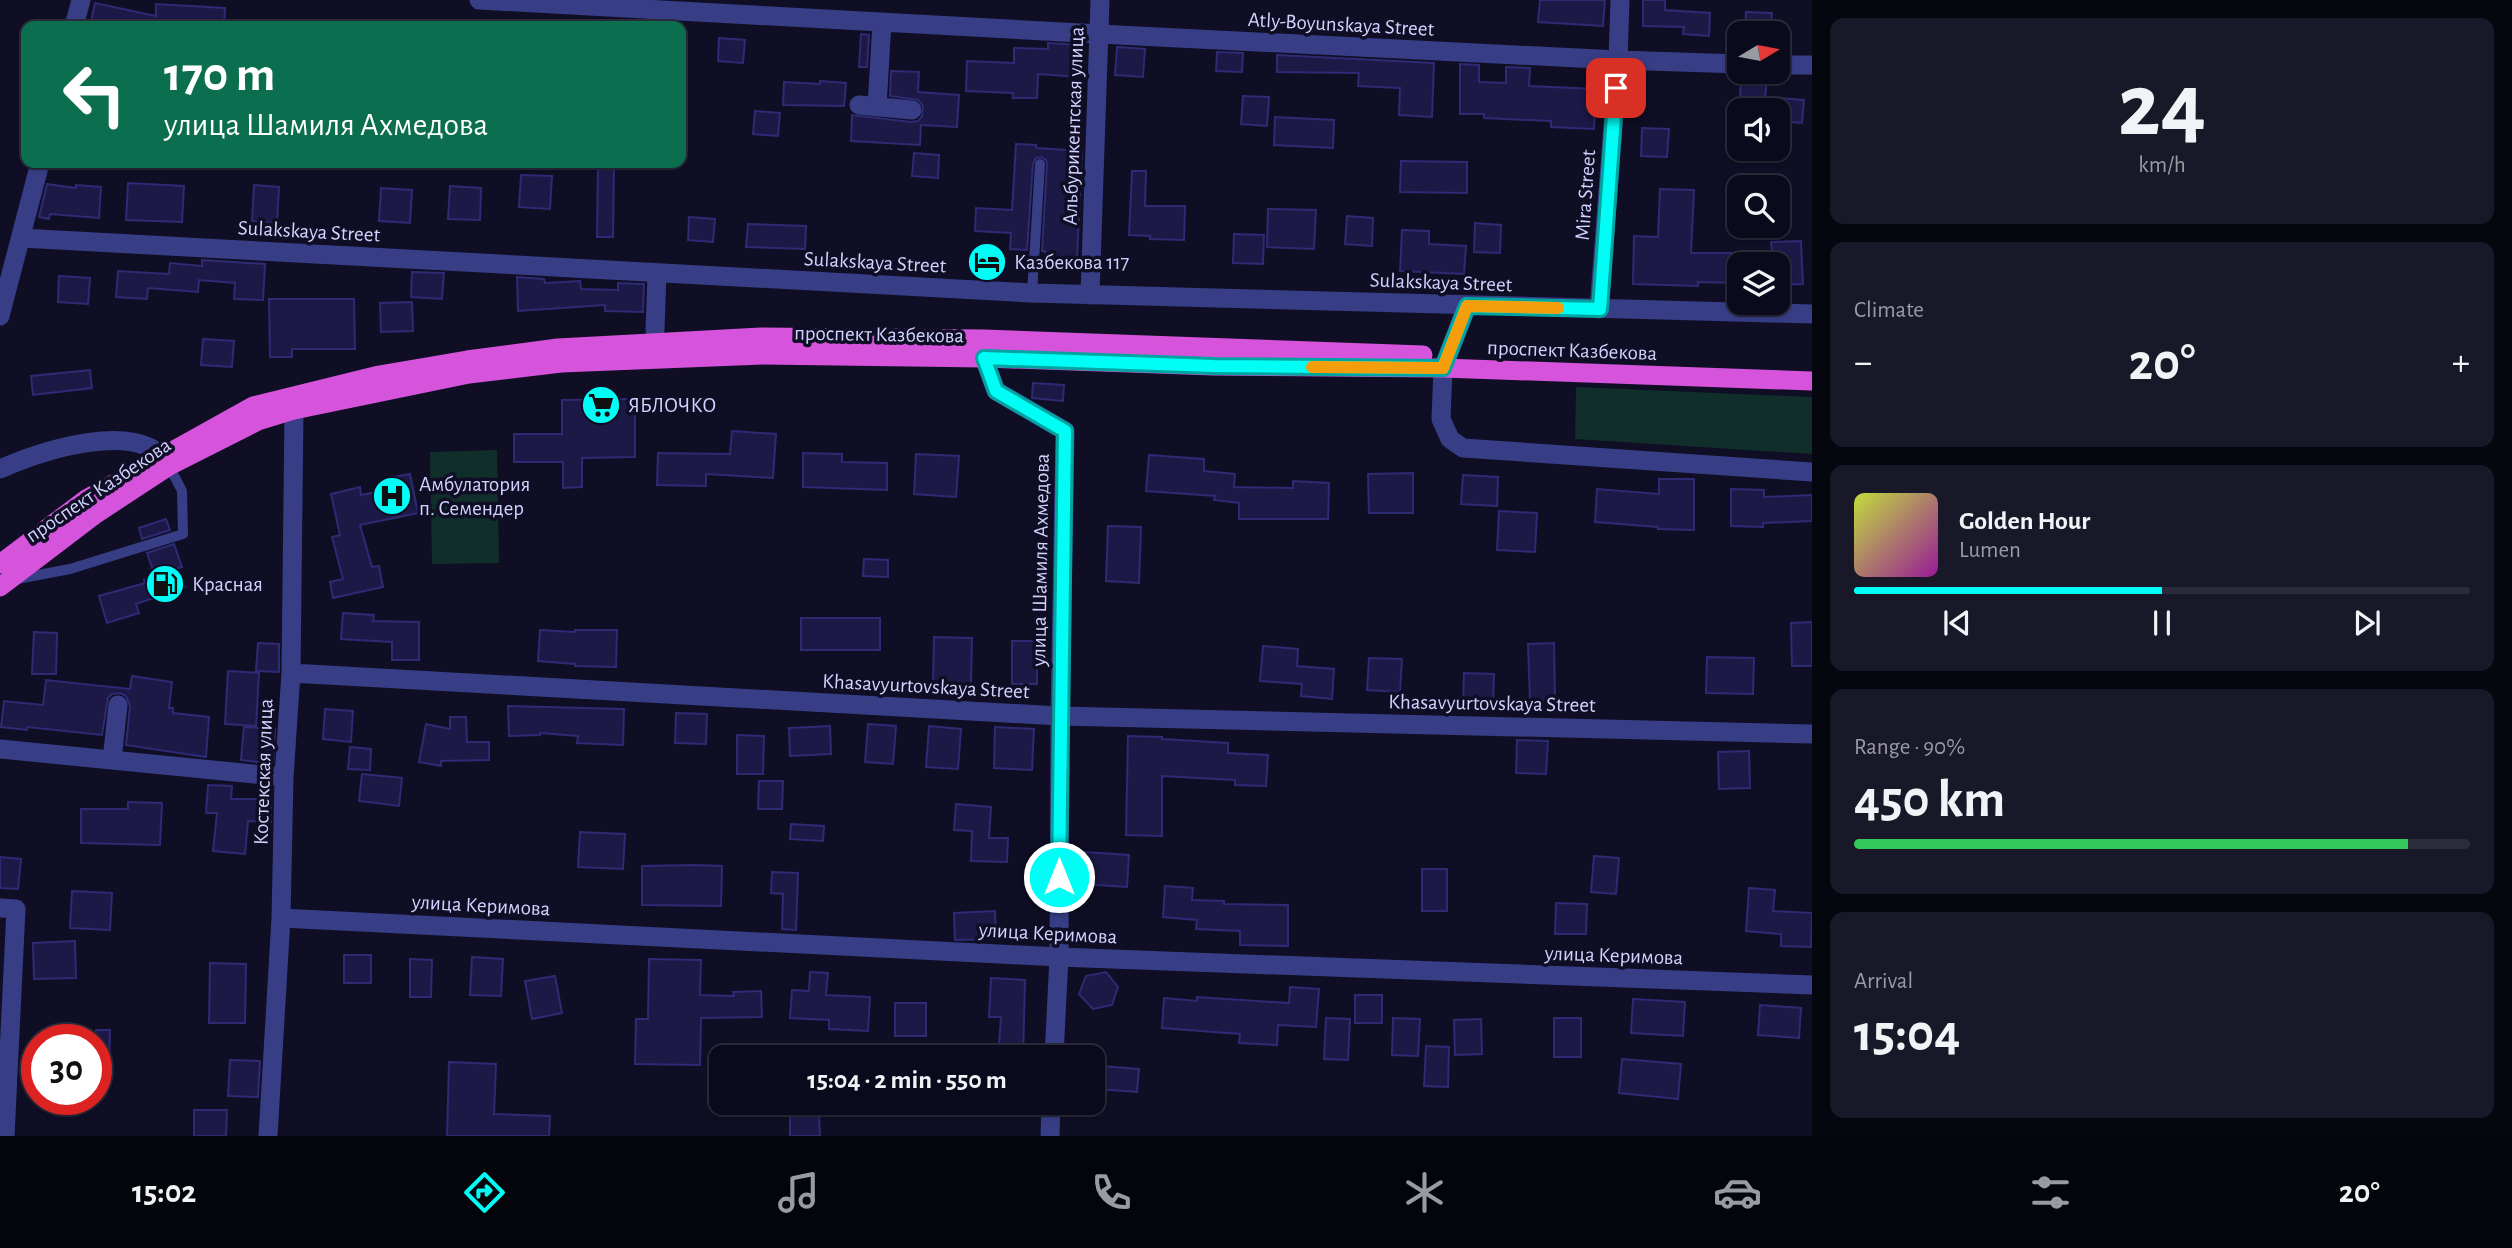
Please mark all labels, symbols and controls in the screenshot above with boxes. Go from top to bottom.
street label: Atly-Boyunskaya Street [1247,9,1435,40]
north arrow [1727,21,1790,84]
map controls [1727,21,1790,315]
street label: Альбурикентская улица [1060,26,1087,226]
icon: left [49,49,140,140]
text: 170 m [164,51,275,100]
pin [1586,58,1646,118]
text: 24 [2118,61,2206,152]
icon: arrive [1597,69,1635,107]
button: sound [1727,98,1790,161]
text: улица Шамиля Ахмедова [164,109,488,141]
street label: Mira Street [1572,149,1599,241]
text: km/h [2138,154,2186,177]
button: search [1727,175,1790,238]
street label: Sulakskaya Street [237,217,381,246]
hotel icon: Казбекова 117 [966,241,1008,283]
street label: Sulakskaya Street [803,248,947,277]
place label: Казбекова 117 [1014,252,1130,273]
button: layers [1727,252,1790,315]
street label: Sulakskaya Street [1369,270,1513,295]
text: Climate [1854,299,1924,322]
street label: проспект Казбекова [794,323,965,346]
street label: проспект Казбекова [1487,337,1658,364]
text: 20° [2129,337,2195,389]
text: − [1854,344,1872,382]
text: + [2452,344,2470,382]
supermarket icon: ЯБЛОЧКО [580,384,622,426]
place label: ЯБЛОЧКО [628,395,716,416]
street label: проспект Казбекова [22,434,175,547]
street label: улица Шамиля Ахмедова [1028,453,1053,668]
place label: Амбулатория п. Семендер [419,474,530,519]
hospital icon: Амбулатория п. Семендер [371,475,413,517]
text: Golden Hour [1959,508,2090,534]
text: Lumen [1959,539,2021,562]
fuel station icon: Красная [144,563,186,605]
place label: Красная [192,574,263,595]
icon: previous [1938,604,1976,642]
icon: pause [2143,604,2181,642]
icon: next [2348,604,2386,642]
street label: Khasavyurtovskaya Street [822,671,1030,702]
street label: Khasavyurtovskaya Street [1388,691,1596,716]
street label: Костекская улица [250,698,277,846]
text: Range · 90% [1854,736,1965,759]
text: 450 km [1854,774,2005,826]
position arrow [1022,840,1096,914]
street label: улица Керимова [410,891,551,920]
street label: улица Керимова [977,919,1118,948]
street label: улица Керимова [1543,943,1684,968]
text: Arrival [1854,970,1913,993]
text: 15:04 [1854,1008,1960,1060]
speed limit sign: 30 [21,1024,112,1115]
text: 15:04 · 2 min · 550 m [807,1067,1007,1093]
icon: directions [460,1168,509,1217]
icon: music [774,1168,823,1217]
icon: phone [1087,1168,1136,1217]
icon: climate [1400,1168,1449,1217]
icon: car [1713,1168,1762,1217]
icon: filters [2026,1168,2075,1217]
text: 15:02 [132,1176,196,1208]
text: 20° [2339,1176,2380,1208]

